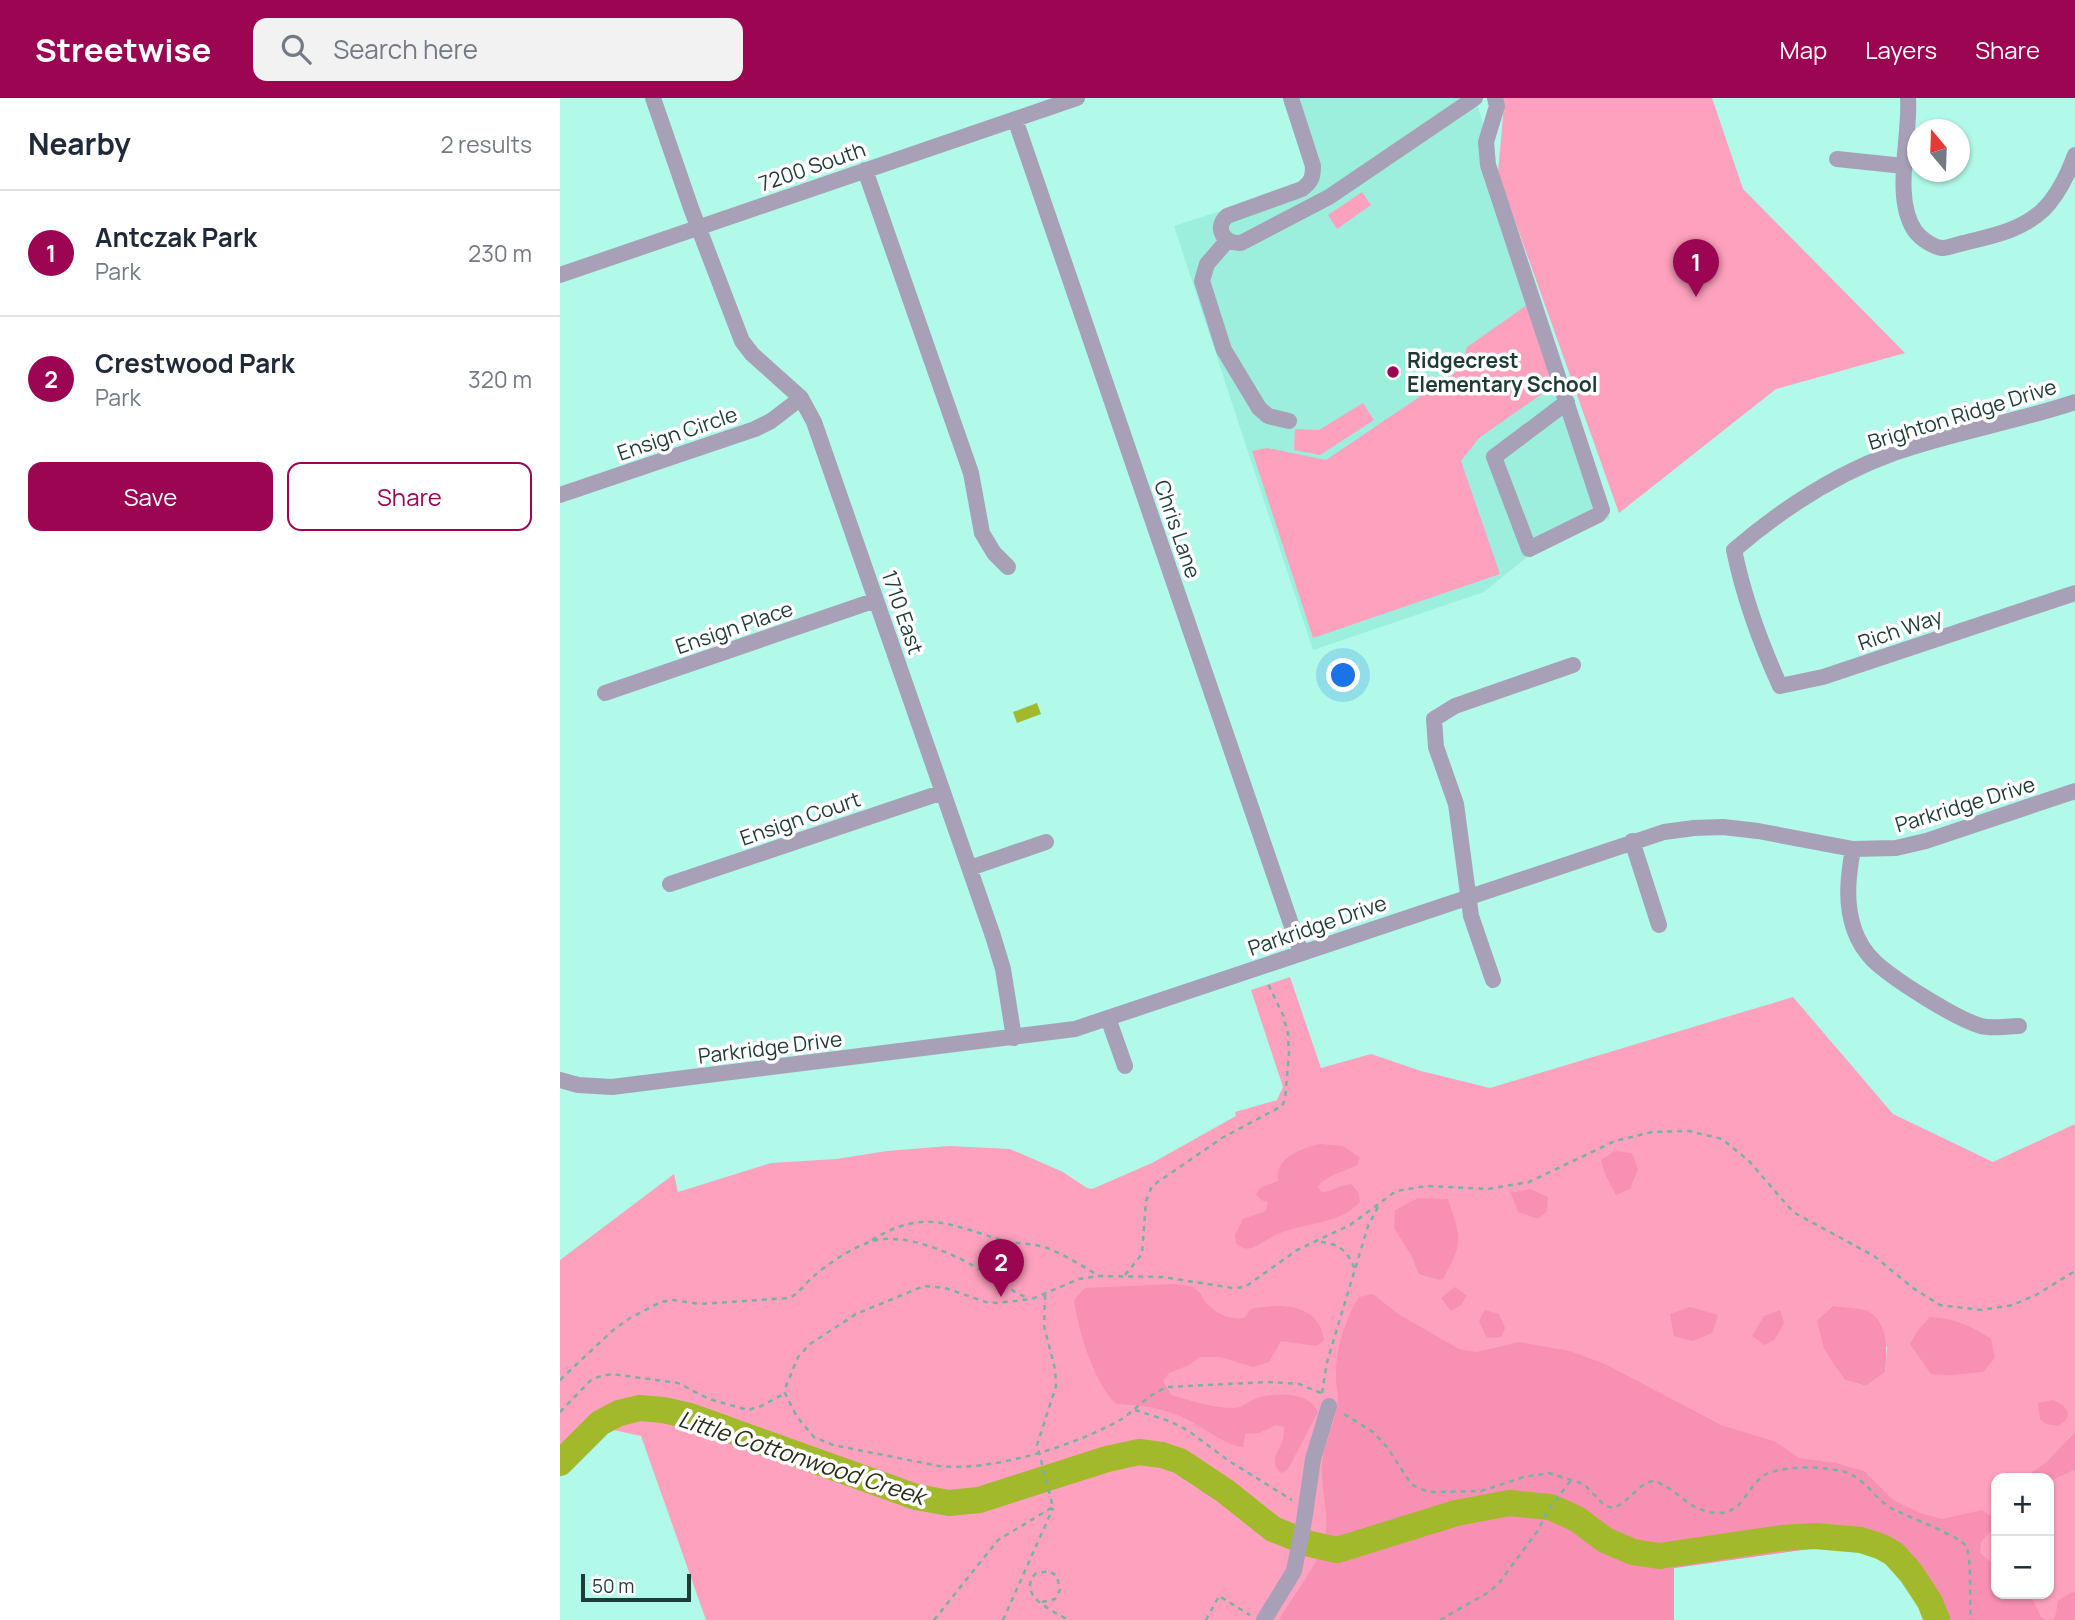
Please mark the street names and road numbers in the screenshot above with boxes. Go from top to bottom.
street label: 7200 South [755,135,869,197]
street label: Brighton Ridge Drive [1864,372,2060,456]
street label: Ensign Circle [613,399,741,467]
street label: Chris Lane [1148,476,1208,582]
street label: 1710 East [876,566,930,658]
street label: Ensign Place [672,594,796,660]
street label: Rich Way [1854,602,1946,656]
street label: Parkridge Drive [1892,769,2038,839]
street label: Ensign Court [736,784,864,852]
street label: Parkridge Drive [1244,888,1390,962]
street label: Parkridge Drive [696,1024,844,1070]

